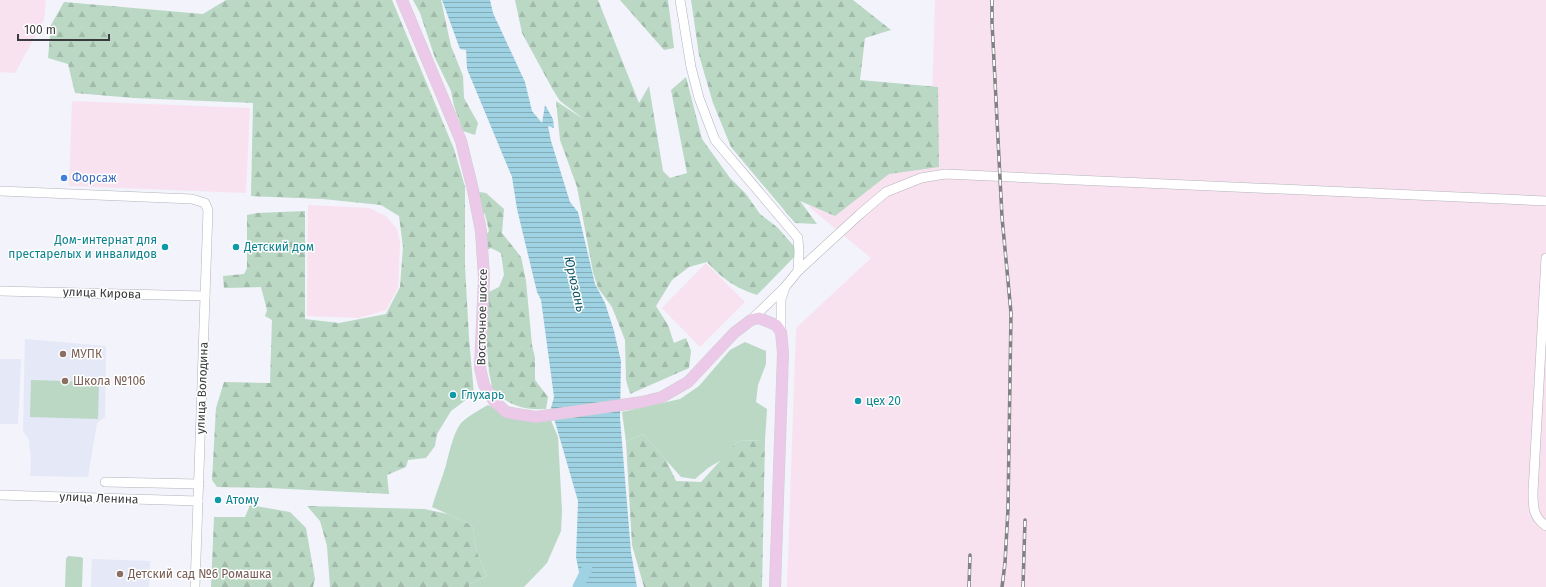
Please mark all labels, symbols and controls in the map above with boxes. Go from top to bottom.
scale bar [18,16,109,42]
text: 100 m [24,23,56,37]
place label: Форсаж [72,171,117,185]
marker: Форсаж [59,173,69,183]
place label: Дом-интернат для престарелых и инвалидов [8,233,157,261]
place label: Детский дом [243,240,314,254]
marker: Дом-интернат для престарелых и инвалидов [160,242,170,252]
marker: Детский дом [231,242,241,252]
water label: Юрюзань [561,255,589,314]
street label: Восточное шоссе [474,269,490,365]
street label: улица Кирова [63,285,141,301]
street label: улица Володина [193,342,211,434]
place label: МУПК [71,347,102,361]
marker: МУПК [58,349,68,359]
place label: Школа №106 [73,374,145,388]
marker: Школа №106 [60,376,70,386]
place label: Глухарь [461,388,504,402]
marker: Глухарь [448,390,458,400]
place label: цех 20 [866,394,901,408]
marker: цех 20 [853,396,863,406]
street label: улица Ленина [59,490,139,506]
place label: Атому [226,493,259,507]
marker: Атому [213,495,223,505]
place label: Детский сад №6 Ромашка [127,567,272,581]
marker: Детский сад №6 Ромашка [115,569,125,579]

